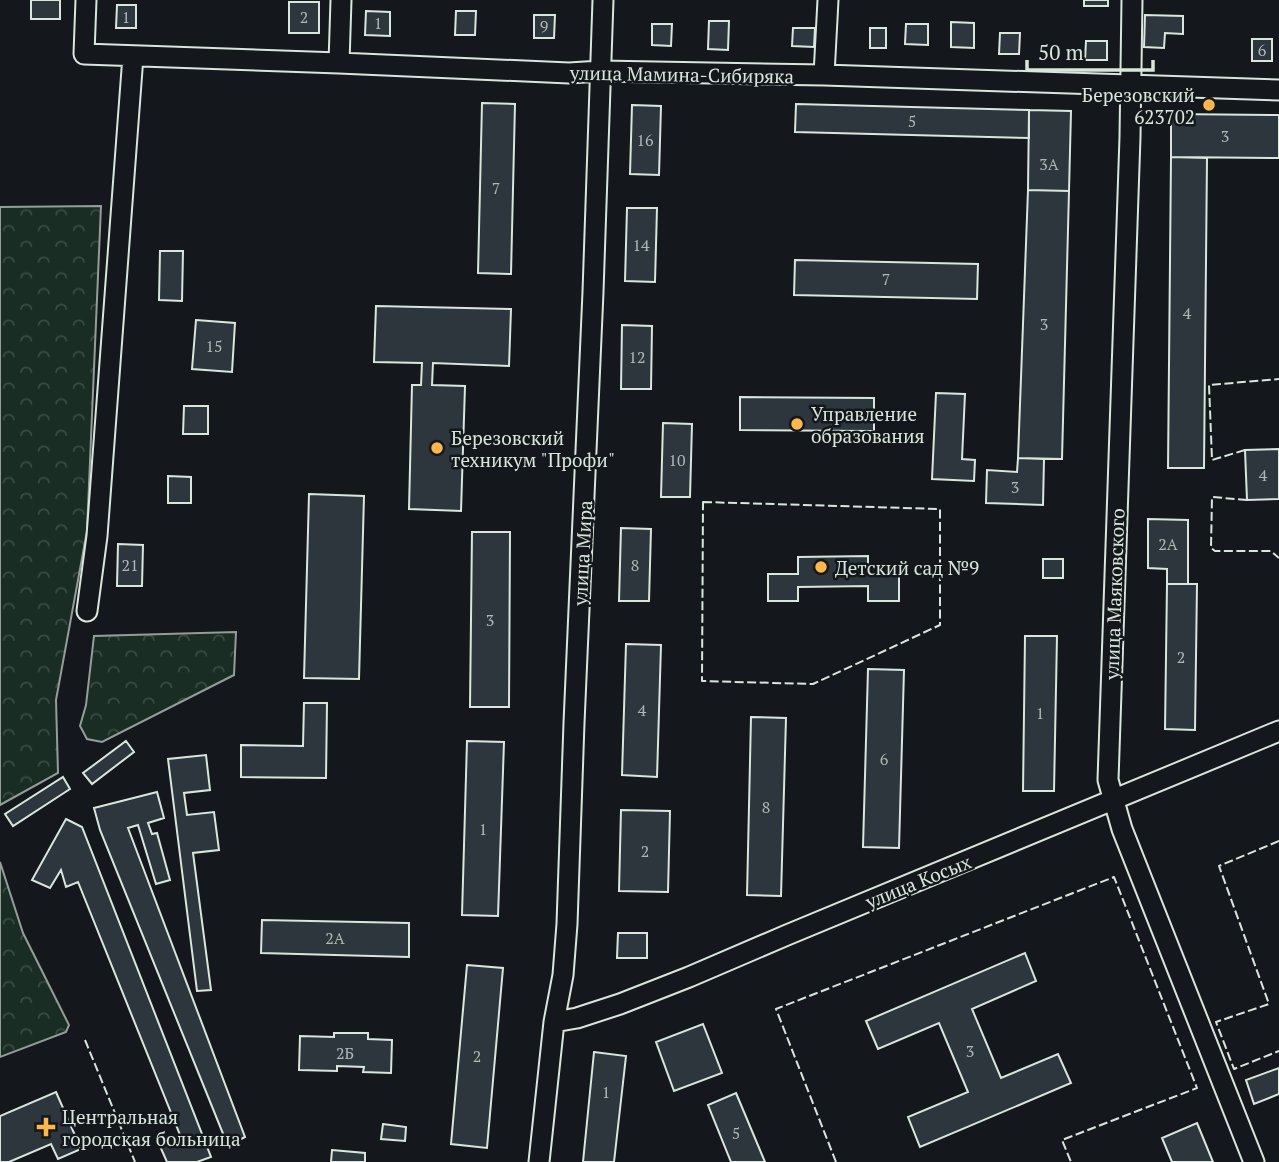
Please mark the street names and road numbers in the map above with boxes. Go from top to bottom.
street label: улица Мамина-Сибиряка [569,60,795,88]
street label: улица Мира [567,499,597,607]
street label: улица Маяковского [1098,508,1129,681]
street label: улица Косых [860,848,975,914]

